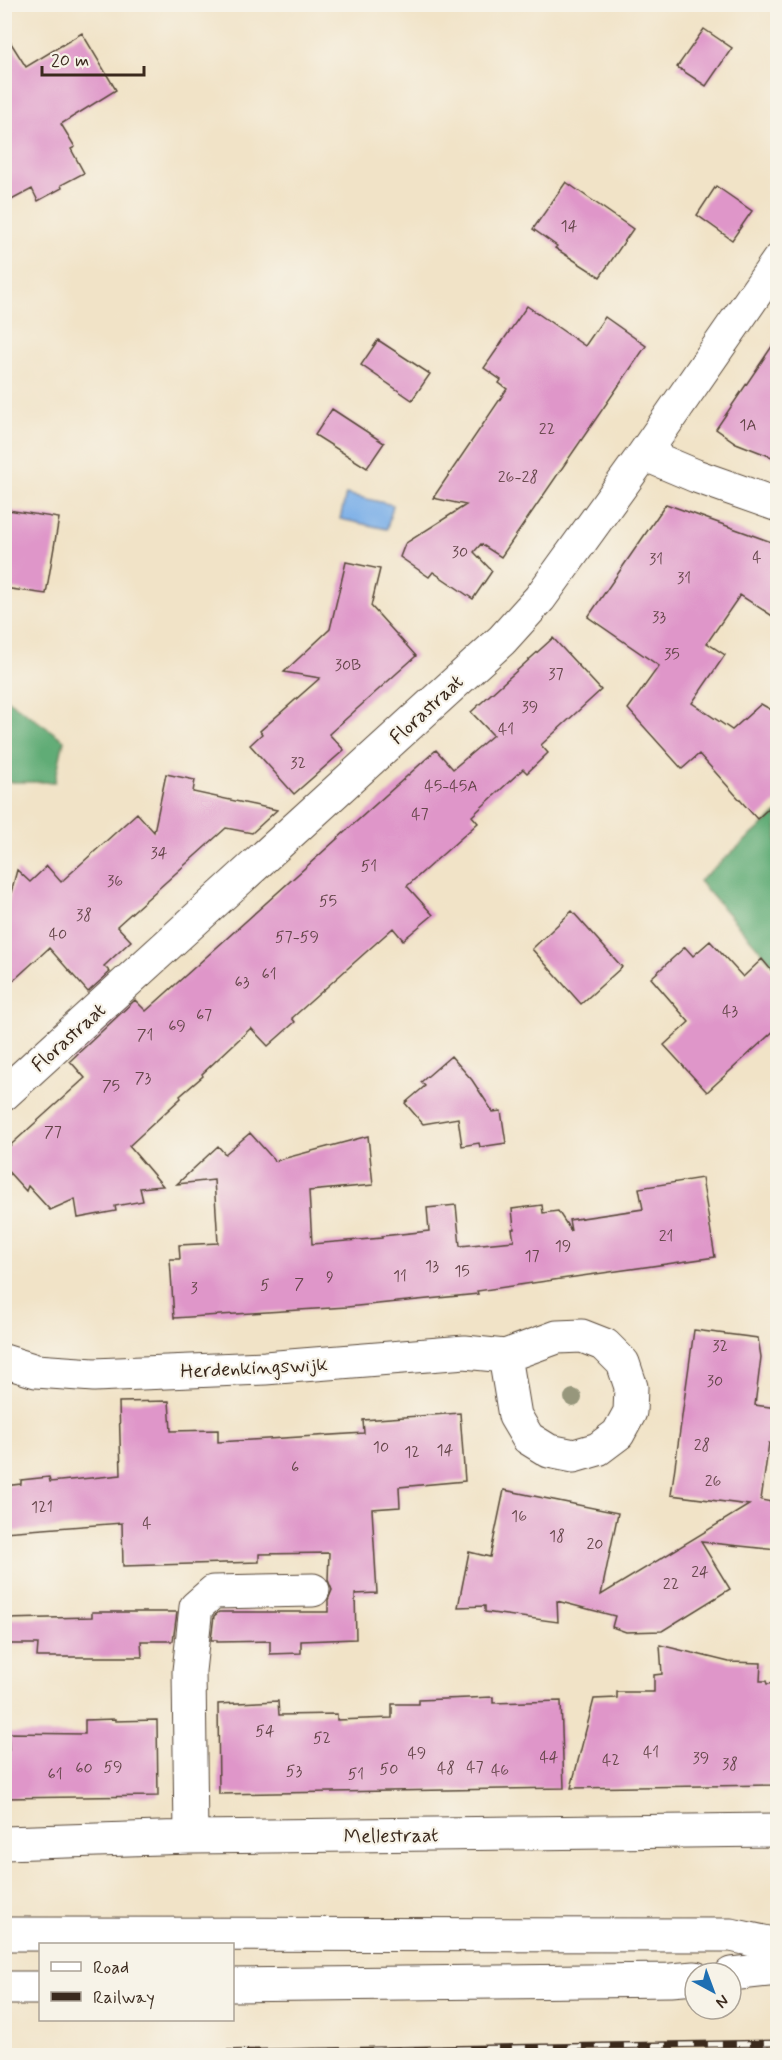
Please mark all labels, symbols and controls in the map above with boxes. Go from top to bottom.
scale bar [42,39,144,77]
text: 20 m [51,49,89,73]
house number: 14 [561,216,578,237]
house number: 1A [739,415,757,436]
house number: 22 [539,419,555,440]
house number: 26-28 [498,467,538,488]
house number: 30 [452,542,468,563]
house number: 4 [752,547,762,568]
house number: 31 [649,549,663,570]
house number: 31 [677,568,691,589]
house number: 33 [652,607,666,628]
house number: 35 [664,644,680,665]
house number: 30B [335,655,361,676]
house number: 37 [548,664,564,685]
street label: Florastraat [384,669,470,751]
house number: 39 [522,697,538,718]
house number: 41 [498,719,514,740]
house number: 32 [290,753,306,774]
house number: 45-45A [424,776,478,797]
house number: 47 [411,804,429,825]
house number: 34 [151,843,168,864]
house number: 51 [361,856,377,877]
house number: 36 [107,871,123,892]
house number: 55 [319,891,337,912]
house number: 38 [76,905,92,926]
house number: 40 [49,924,67,945]
house number: 57-59 [275,927,319,948]
house number: 61 [261,964,277,985]
house number: 63 [235,972,250,993]
street label: Florastraat [26,997,112,1079]
house number: 43 [722,1001,738,1022]
house number: 67 [196,1005,212,1026]
house number: 69 [168,1016,186,1037]
house number: 71 [137,1025,153,1046]
house number: 73 [135,1068,151,1089]
house number: 75 [102,1076,120,1097]
house number: 77 [44,1122,62,1143]
house number: 21 [659,1226,673,1247]
house number: 19 [555,1236,571,1257]
house number: 17 [524,1246,540,1267]
house number: 13 [425,1256,439,1277]
house number: 15 [454,1261,470,1282]
house number: 11 [393,1266,407,1287]
house number: 9 [326,1267,334,1288]
house number: 7 [294,1274,304,1295]
house number: 5 [260,1275,270,1296]
house number: 3 [190,1278,198,1299]
house number: 32 [712,1336,728,1357]
street label: Herdenkingswijk [180,1351,328,1386]
house number: 30 [707,1371,723,1392]
house number: 28 [694,1435,710,1456]
house number: 10 [373,1437,389,1458]
house number: 14 [437,1440,454,1461]
house number: 12 [404,1442,420,1463]
house number: 6 [291,1457,299,1478]
house number: 26 [705,1471,721,1492]
house number: 121 [31,1497,53,1518]
house number: 16 [511,1506,527,1527]
house number: 4 [142,1513,152,1534]
house number: 18 [549,1526,565,1547]
house number: 20 [587,1534,604,1555]
house number: 24 [691,1562,709,1583]
house number: 22 [663,1574,679,1595]
house number: 54 [255,1721,275,1742]
house number: 52 [313,1728,331,1749]
house number: 41 [643,1742,659,1763]
house number: 49 [408,1743,426,1764]
house number: 44 [539,1747,559,1768]
house number: 39 [693,1748,709,1769]
house number: 42 [602,1750,620,1771]
house number: 38 [722,1754,738,1775]
house number: 59 [103,1757,123,1778]
house number: 47 [466,1757,484,1778]
house number: 60 [75,1758,93,1779]
house number: 48 [437,1758,455,1779]
house number: 50 [380,1759,398,1780]
house number: 46 [491,1760,509,1781]
house number: 53 [286,1761,302,1782]
house number: 61 [47,1764,63,1785]
house number: 51 [348,1764,364,1785]
street label: Mellestraat [343,1822,439,1851]
legend [39,1943,234,2021]
text: Road [93,1956,129,1980]
north arrow [683,1961,743,2021]
text: Railway [93,1986,155,2010]
text: N [711,1990,733,2013]

